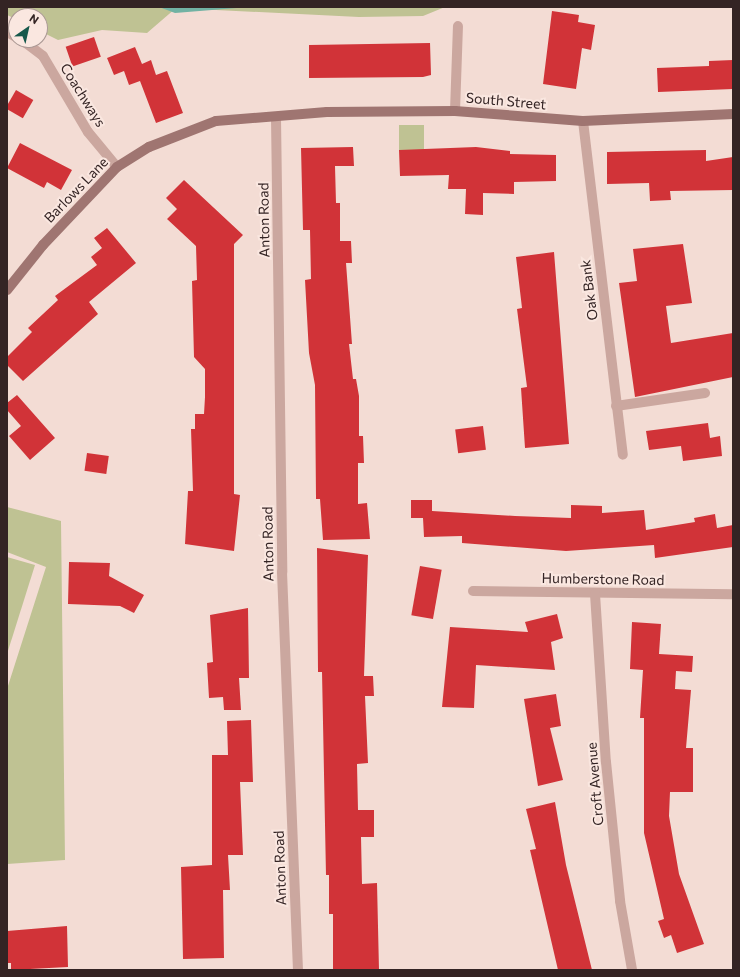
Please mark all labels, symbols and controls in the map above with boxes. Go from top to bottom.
north arrow [8,8,48,48]
text: N [27,11,41,26]
street label: Coachways [57,60,109,130]
street label: South Street [465,89,547,113]
street label: Barlows Lane [41,154,111,226]
street label: Anton Road [255,182,273,258]
street label: Oak Bank [577,259,601,321]
street label: Anton Road [259,506,277,582]
street label: Humberstone Road [542,570,664,588]
street label: Croft Avenue [583,742,607,826]
street label: Anton Road [270,830,290,906]

